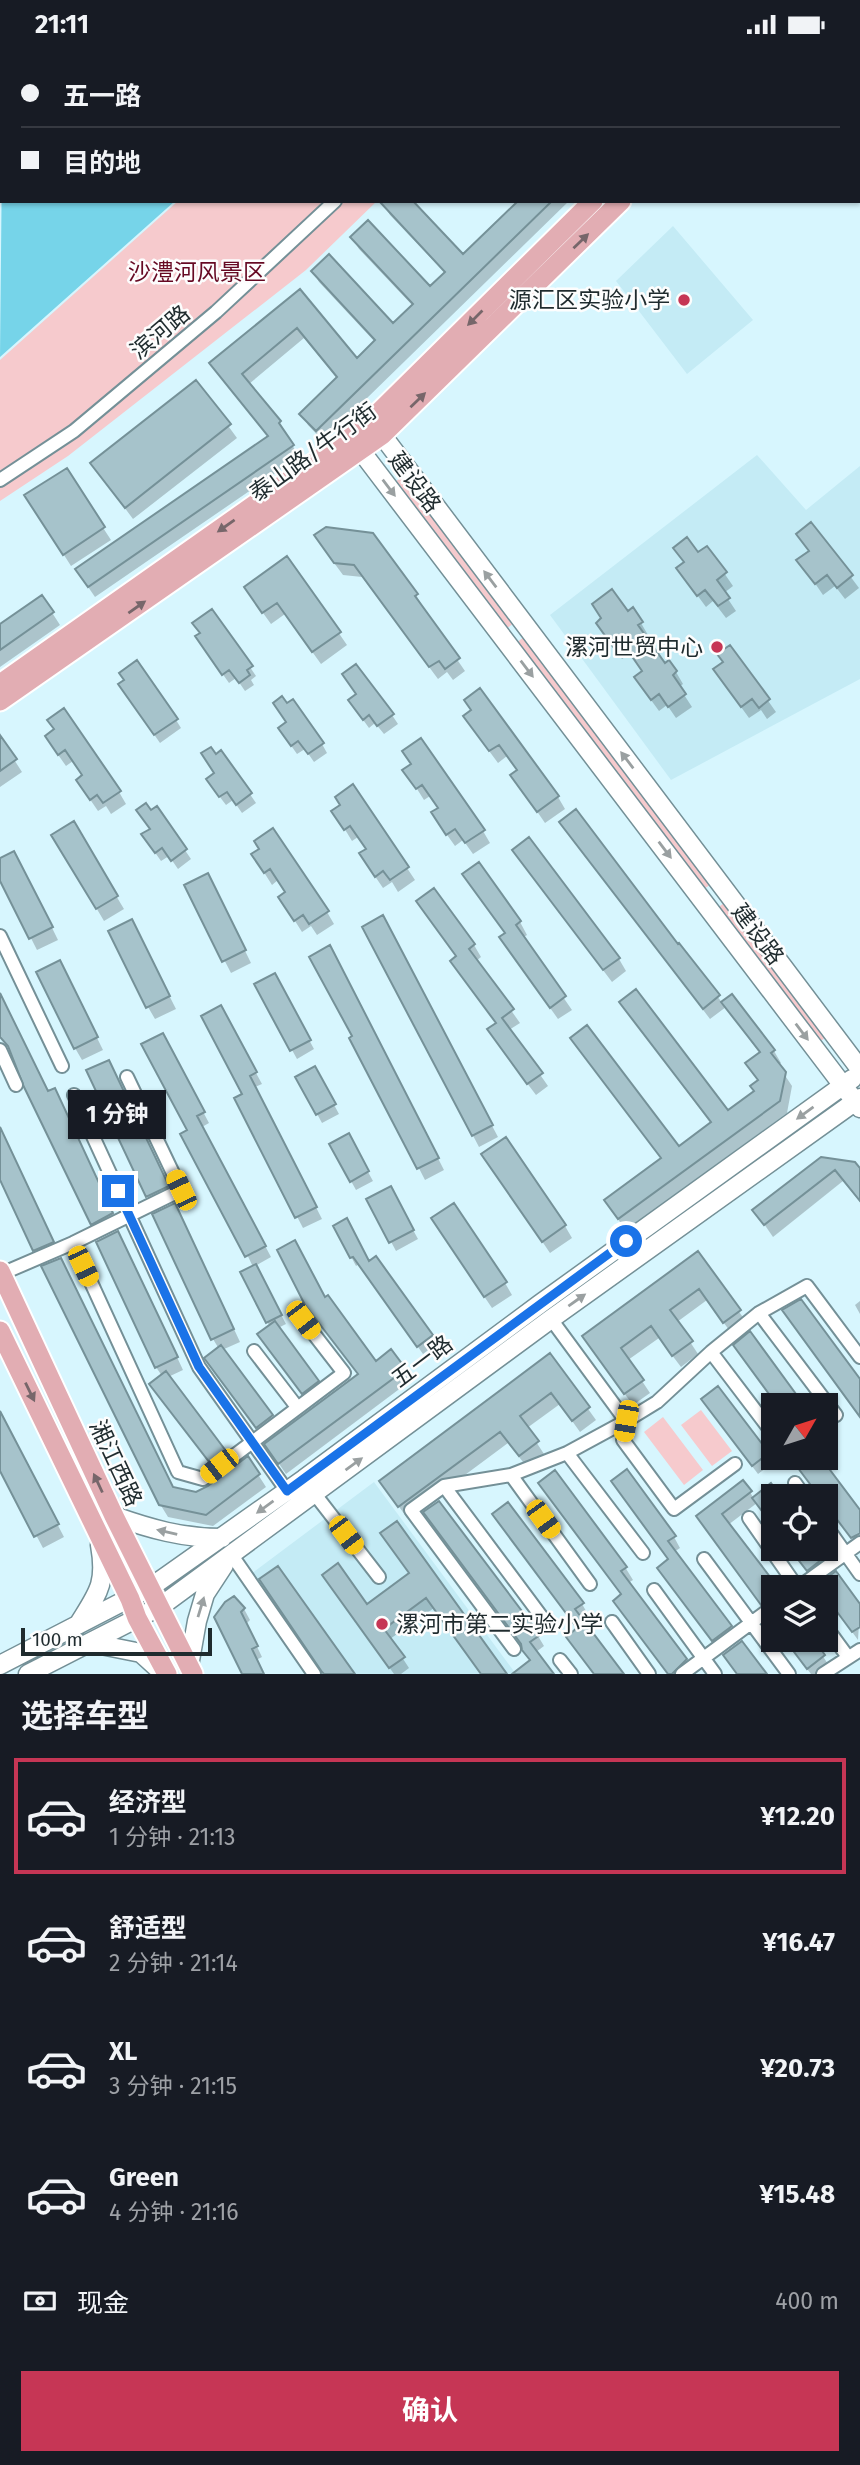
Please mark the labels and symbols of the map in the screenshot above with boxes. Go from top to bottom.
one-way arrow [572,233,589,249]
park label: 沙澧河风景区 [128,258,266,286]
place label: 源汇区实验小学 [509,286,670,314]
marker: 源汇区实验小学 [676,292,692,308]
street label: 滨河路 [125,299,195,365]
one-way arrow [467,310,483,326]
one-way arrow [409,392,426,408]
street label: 泰山路/牛行街 [244,397,382,507]
street label: 建设路 [383,446,447,518]
one-way arrow [382,479,396,497]
one-way arrow [217,519,235,533]
one-way arrow [483,569,497,588]
one-way arrow [128,600,146,614]
place label: 漯河世贸中心 [565,633,703,661]
marker: 漯河世贸中心 [709,639,725,655]
one-way arrow [520,660,534,678]
one-way arrow [620,751,634,769]
one-way arrow [657,841,672,859]
street label: 建设路 [726,898,790,970]
one-way arrow [795,1022,809,1041]
callout: 1 分钟 [69,1089,167,1139]
one-way arrow [796,1105,814,1119]
car [163,1167,200,1213]
route end [102,1175,134,1207]
route start [610,1225,642,1257]
car [65,1243,102,1289]
one-way arrow [567,1293,586,1307]
car [282,1297,325,1343]
street label: 五一路 [386,1329,458,1393]
one-way arrow [24,1382,35,1402]
north arrow [761,1393,838,1470]
car [613,1398,640,1444]
street label: 湘江西路 [84,1415,148,1511]
car [196,1445,243,1487]
one-way arrow [345,1457,363,1471]
one-way arrow [92,1473,104,1493]
car [523,1496,564,1542]
one-way arrow [256,1500,274,1514]
car [325,1512,368,1558]
one-way arrow [156,1527,178,1538]
one-way arrow [197,1596,207,1617]
place label: 漯河市第二实验小学 [396,1610,603,1638]
marker: 漯河市第二实验小学 [374,1616,390,1632]
scale bar [21,1625,212,1657]

